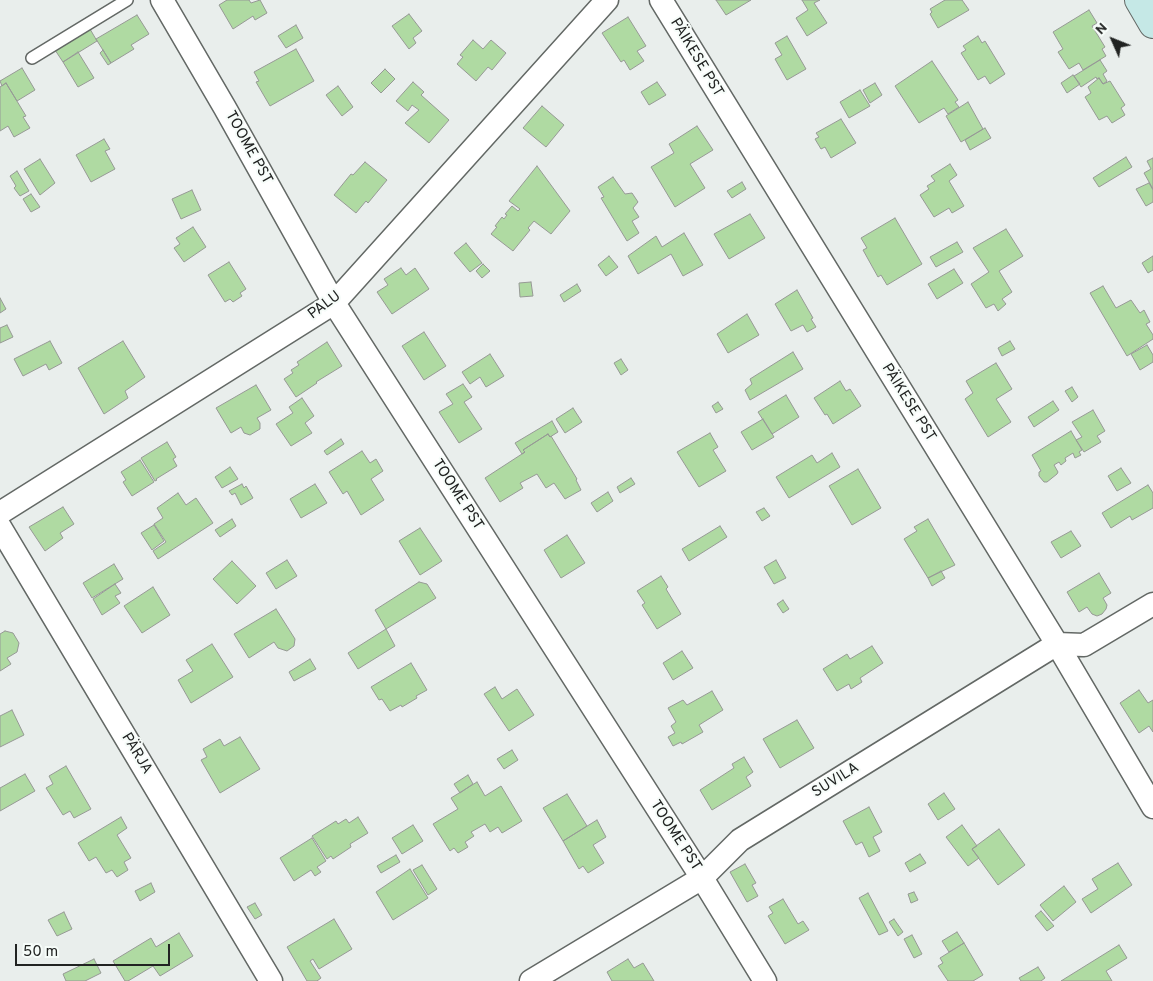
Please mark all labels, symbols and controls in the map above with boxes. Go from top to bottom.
street label: PÄIKESE PST [665,15,727,101]
north arrow [1088,15,1138,65]
text: N [1092,20,1111,39]
street label: TOOME PST [220,108,276,188]
street label: PALU [305,288,345,324]
street label: PÄIKESE PST [877,361,939,445]
street label: TOOME PST [427,456,487,534]
street label: PÄRJA [117,730,155,778]
street label: SUVILA [809,760,863,802]
street label: TOOME PST [645,797,705,875]
scale bar [18,934,172,966]
text: 50 m [23,943,58,962]

